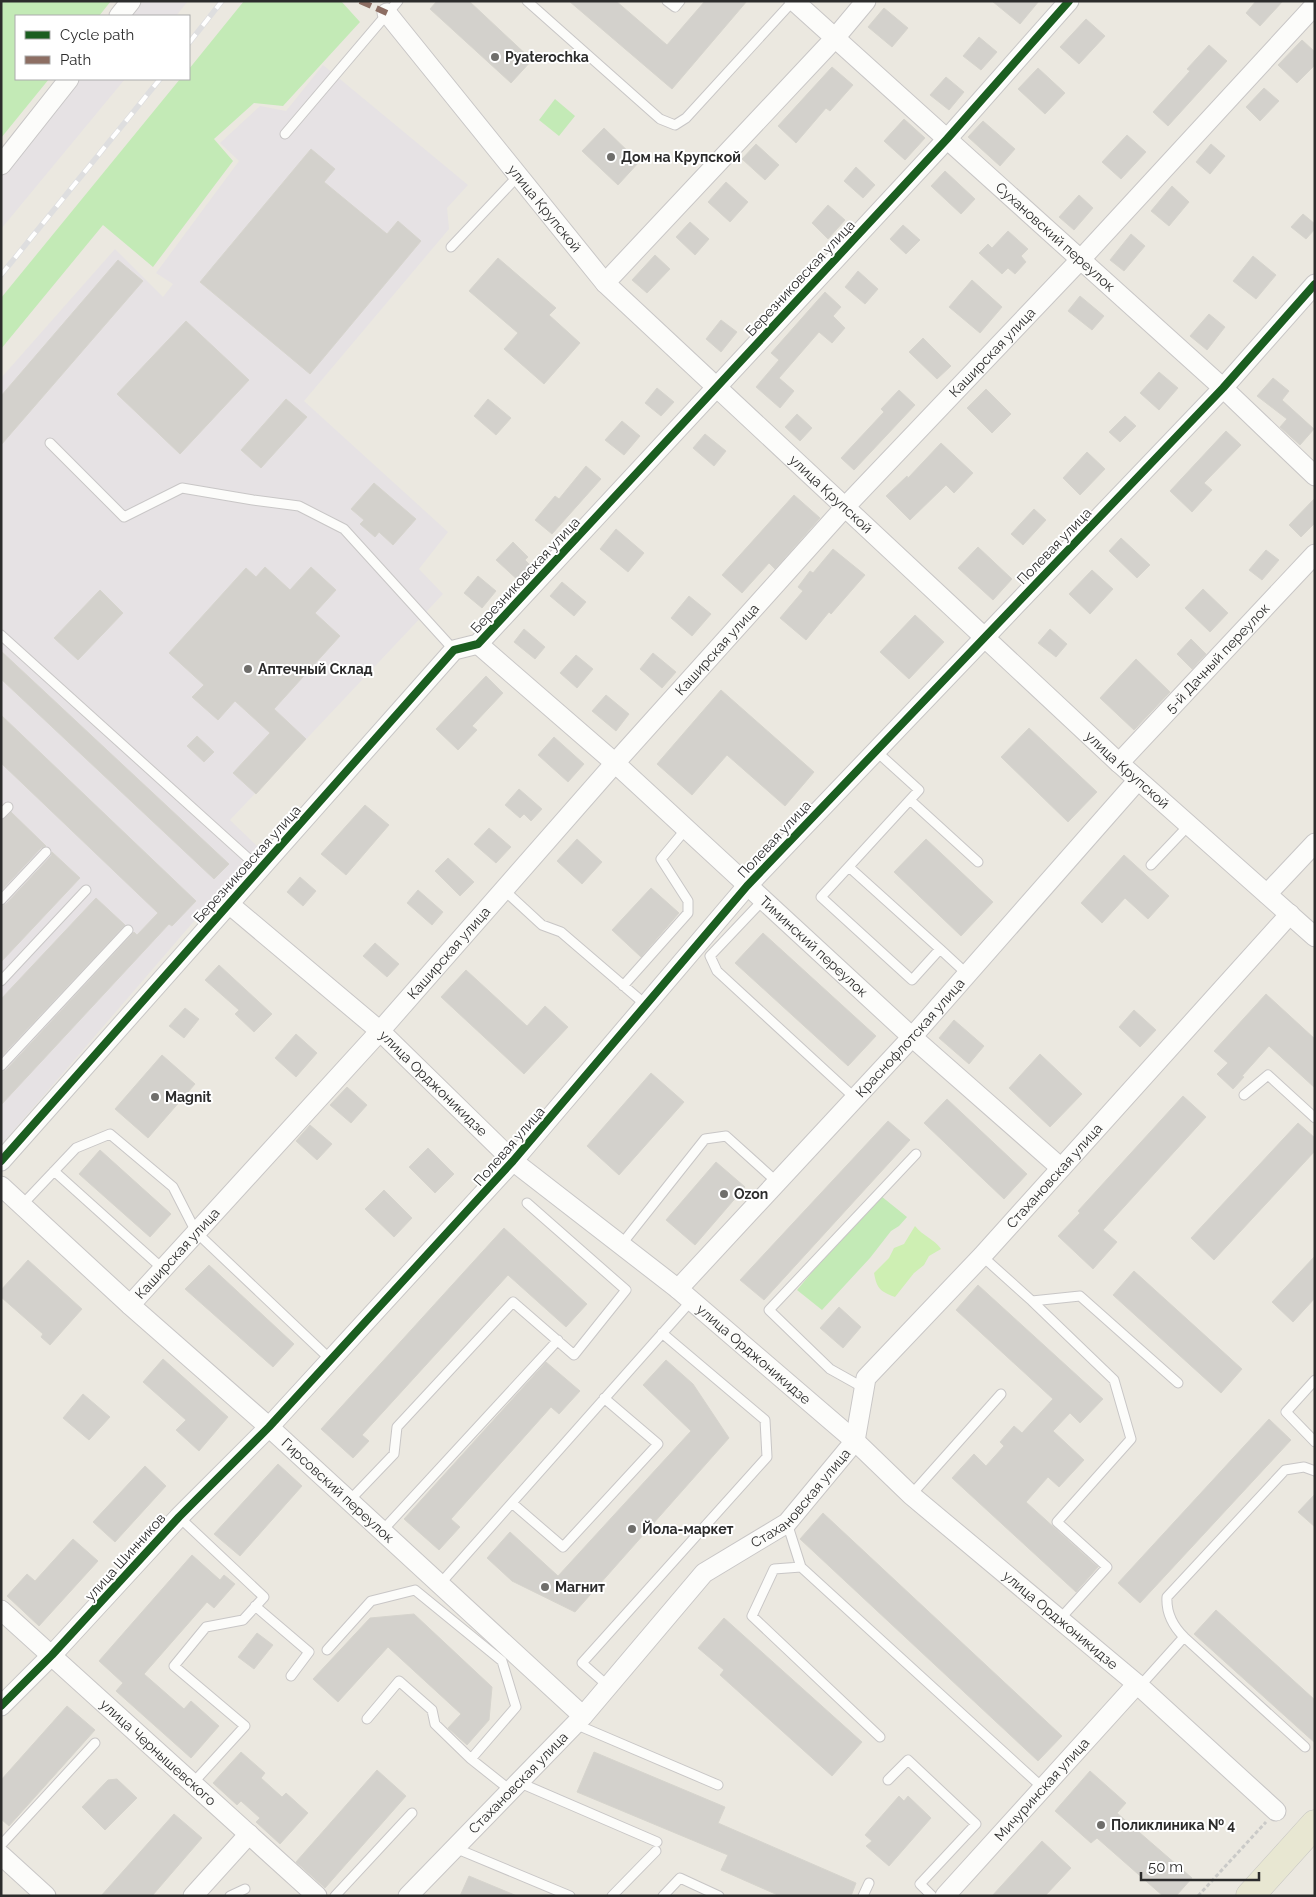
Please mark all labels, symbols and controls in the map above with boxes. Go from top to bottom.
legend [15,15,190,80]
text: Cycle path [60,26,134,44]
place label: Pyaterochka [505,49,589,65]
text: Path [60,51,91,69]
marker: Pyaterochka [489,51,501,63]
place label: Дом на Крупской [621,149,741,165]
marker: Дом на Крупской [605,151,617,163]
street label: улица Крупской [505,162,585,255]
street label: Сухановский переулок [992,179,1118,295]
street label: Березниковская улица [742,217,858,339]
street label: Каширская улица [946,304,1038,400]
street label: улица Крупской [786,451,875,536]
street label: Полевая улица [1014,505,1094,587]
street label: Березниковская улица [467,514,583,636]
street label: Каширская улица [672,600,762,698]
street label: 5-й Дачный переулок [1162,600,1273,716]
place label: Аптечный Склад [258,661,373,677]
marker: Аптечный Склад [242,663,254,675]
street label: улица Крупской [1082,728,1172,812]
street label: Полевая улица [734,797,814,881]
street label: Березниковская улица [190,802,304,926]
street label: Тиминский переулок [757,893,871,1000]
street label: Каширская улица [404,903,493,1002]
street label: Краснофлотская улица [852,975,968,1101]
street label: улица Орджоникидзе [376,1027,491,1140]
place label: Magnit [165,1089,212,1105]
marker: Magnit [149,1091,161,1103]
street label: Полевая улица [470,1103,548,1189]
street label: Стахановская улица [1003,1120,1105,1231]
place label: Ozon [734,1186,768,1202]
marker: Ozon [718,1188,730,1200]
street label: Каширская улица [132,1205,223,1302]
street label: улица Орджоникидзе [694,1301,814,1407]
street label: Гирсовский переулок [278,1435,397,1546]
street label: Стахановская улица [748,1445,853,1551]
street label: улица Шинников [82,1510,168,1604]
place label: Йола-маркет [642,1520,734,1537]
marker: Йола-маркет [626,1523,638,1535]
street label: улица Орджоникидзе [1000,1567,1121,1673]
place label: Магнит [555,1579,605,1595]
marker: Магнит [539,1581,551,1593]
street label: улица Чернышевского [97,1696,219,1809]
street label: Стахановская улица [465,1729,571,1837]
street label: Мичуринская улица [991,1735,1092,1844]
place label: Поликлиника № 4 [1111,1817,1235,1833]
marker: Поликлиника № 4 [1095,1819,1107,1831]
scale bar [1141,1850,1258,1882]
text: 50 m [1148,1858,1183,1876]

